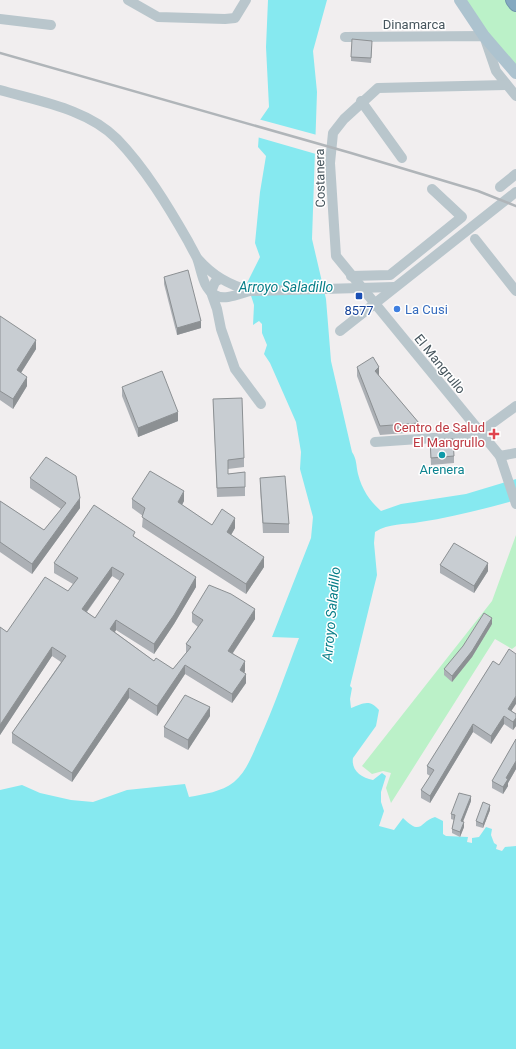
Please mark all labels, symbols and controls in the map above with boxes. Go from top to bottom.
street label: Dinamarca [383,17,445,32]
street label: Costanera [312,148,328,208]
water label: Arroyo Saladillo [238,279,334,295]
marker: 8577 [354,291,364,301]
place label: La Cusi [405,302,448,317]
place label: 8577 [344,303,374,318]
marker: La Cusi [392,304,402,314]
street label: El Mangrullo [412,331,468,397]
place label: Centro de Salud El Mangrullo [393,420,485,450]
marker: Centro de Salud El Mangrullo [488,428,500,440]
marker: Arenera [437,450,447,460]
place label: Arenera [420,462,464,477]
water label: Arroyo Saladillo [319,566,343,663]

